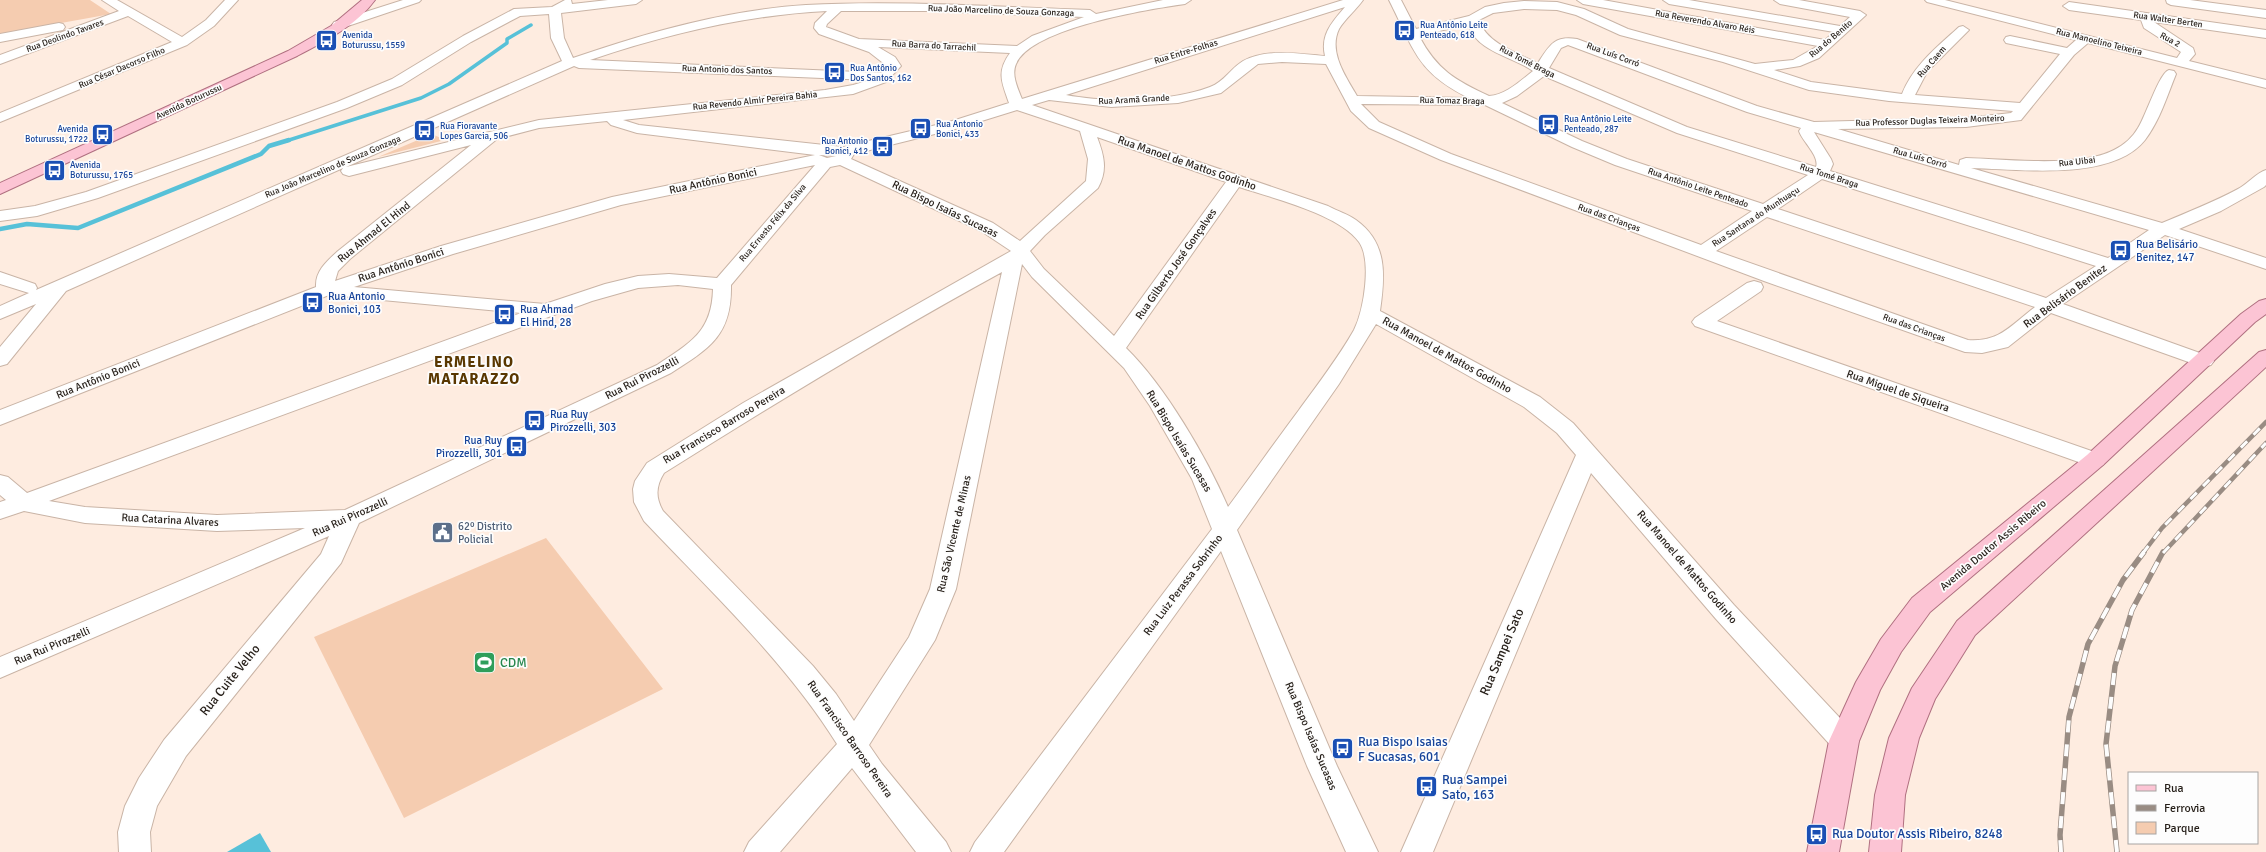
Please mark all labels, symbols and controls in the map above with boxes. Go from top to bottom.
street label: Rua João Marcelino de Souza Gonzaga [928,3,1075,19]
street label: Rua Reverendo Alvaro Réis [1654,8,1756,36]
street label: Rua Walter Berten [2133,10,2203,30]
street label: Rua Deolindo Tavares [25,17,105,55]
bus stop icon: Rua Antônio Leite Penteado, 618 [1392,17,1418,43]
street label: Rua do Benito [1807,18,1855,60]
place label: Rua Antônio Leite Penteado, 618 [1420,20,1488,41]
street label: Rua Manoelino Teixeira [2055,26,2144,58]
bus stop icon: Avenida Boturussu, 1559 [313,27,339,53]
place label: Avenida Boturussu, 1559 [342,30,405,51]
street label: Rua 2 [2158,30,2182,50]
street label: Rua Entre-Folhas [1153,37,1219,67]
street label: Rua Barra do Tarrachil [891,38,977,54]
street label: Rua Luís Corró [1585,40,1641,70]
street label: Rua Tomé Braga [1497,43,1557,81]
street label: Rua Caem [1915,44,1949,80]
street label: Rua César Dacorso Filho [77,45,167,91]
bus stop icon: Rua Antônio Dos Santos, 162 [822,60,848,86]
street label: Rua Antonio dos Santos [682,63,772,77]
place label: Rua Antônio Dos Santos, 162 [850,63,912,84]
street label: Avenida Boturussu [154,82,224,122]
street label: Rua Revendo Almir Pereira Bahia [692,89,818,113]
street label: Rua Aramã Grande [1098,93,1170,107]
street label: Rua Tomaz Braga [1419,95,1485,107]
bus stop icon: Rua Antônio Leite Penteado, 287 [1536,111,1562,137]
street label: Rua Professor Duglas Teixeira Monteiro [1855,113,2005,129]
place label: Rua Antônio Leite Penteado, 287 [1564,114,1632,135]
bus stop icon: Rua Antonio Bonici, 433 [907,116,933,142]
bus stop icon: Rua Fioravante Lopes Garcia, 506 [411,118,437,144]
place label: Rua Antonio Bonici, 433 [936,119,983,140]
bus stop icon: Avenida Boturussu, 1722 [90,121,116,147]
place label: Rua Fioravante Lopes Garcia, 506 [440,121,508,142]
place label: Avenida Boturussu, 1722 [25,124,88,145]
street label: Rua João Marcelino de Souza Gonzaga [263,133,403,201]
bus stop icon: Rua Antonio Bonici, 412 [870,133,896,159]
street label: Rua Manoel de Mattos Godinho [1116,133,1258,193]
place label: Rua Antonio Bonici, 412 [821,136,868,157]
street label: Rua Luís Corró [1892,145,1949,171]
street label: Rua Uibai [2058,155,2096,169]
bus stop icon: Avenida Boturussu, 1765 [42,157,68,183]
place label: Avenida Boturussu, 1765 [70,160,133,181]
street label: Rua Tomé Braga [1798,161,1860,191]
street label: Rua Antônio Bonici [668,165,758,197]
street label: Rua Antônio Leite Penteado [1646,166,1750,210]
street label: Rua Bispo Isaías Sucasas [890,178,1000,240]
street label: Rua Ernesto Félix da Silva [737,182,809,264]
street label: Rua Santana do Munhuaçu [1710,184,1802,249]
street label: Rua Ahmad El Hind [335,199,413,265]
street label: Rua das Crianças [1576,202,1642,234]
street label: Rua Gilberto José Gonçalves [1133,206,1219,322]
bus stop icon: Rua Belisário Benitez, 147 [2108,237,2134,263]
place label: Rua Belisário Benitez, 147 [2136,238,2198,264]
street label: Rua Antônio Bonici [357,245,446,285]
street label: Rua Belisário Benitez [2021,261,2109,331]
bus stop icon: Rua Antonio Bonici, 103 [300,289,326,315]
place label: Rua Antonio Bonici, 103 [328,290,386,316]
bus stop icon: Rua Ahmad El Hind, 28 [491,302,517,328]
place label: Rua Ahmad El Hind, 28 [520,303,573,329]
street label: Rua das Crianças [1881,312,1947,344]
street label: Rua Manoel de Mattos Godinho [1380,314,1514,396]
district label: ERMELINO MATARAZZO [428,353,520,388]
street label: Rua Rui Pirozzelli [603,354,681,402]
street label: Rua Antônio Bonici [54,356,142,402]
street label: Rua Miguel de Siqueira [1845,367,1952,415]
street label: Rua Francisco Barroso Pereira [661,383,788,467]
street label: Rua Bispo Isaías Sucasas [1143,388,1215,494]
bus stop icon: Rua Ruy Pirozzelli, 303 [522,407,548,433]
place label: Rua Ruy Pirozzelli, 303 [550,408,616,434]
bus stop icon: Rua Ruy Pirozzelli, 301 [504,433,530,459]
place label: Rua Ruy Pirozzelli, 301 [436,434,503,460]
street label: Rua São Vicente de Minas [934,474,974,594]
street label: Rua Rui Pirozzelli [310,495,390,539]
street label: Avenida Doutor Assis Ribeiro [1937,497,2049,593]
street label: Rua Manoel de Mattos Godinho [1634,508,1740,626]
street label: Rua Catarina Alvares [121,511,219,529]
public building icon: 62º Distrito Policial [429,519,455,545]
place label: 62º Distrito Policial [458,520,513,546]
street label: Rua Luiz Perassa Sobrinho [1141,532,1225,638]
street label: Rua Sampei Sato [1476,606,1528,698]
street label: Rua Rui Pirozzelli [12,624,92,668]
street label: Rua Cuite Velho [196,641,264,719]
sports icon: CDM [472,650,498,676]
place label: CDM [500,655,527,671]
street label: Rua Francisco Barroso Pereira [805,678,896,800]
street label: Rua Bispo Isaías Sucasas [1282,680,1340,792]
place label: Rua Bispo Isaias F Sucasas, 601 [1358,734,1448,765]
bus stop icon: Rua Bispo Isaias F Sucasas, 601 [1329,736,1355,762]
place label: Rua Sampei Sato, 163 [1442,772,1507,803]
legend [2128,772,2258,844]
bus stop icon: Rua Sampei Sato, 163 [1414,774,1440,800]
text: Rua [2164,781,2184,796]
text: Ferrovia [2164,801,2205,816]
bus stop icon: Rua Doutor Assis Ribeiro, 8248 [1803,821,1829,847]
text: Parque [2164,821,2200,836]
place label: Rua Doutor Assis Ribeiro, 8248 [1832,826,2002,842]

